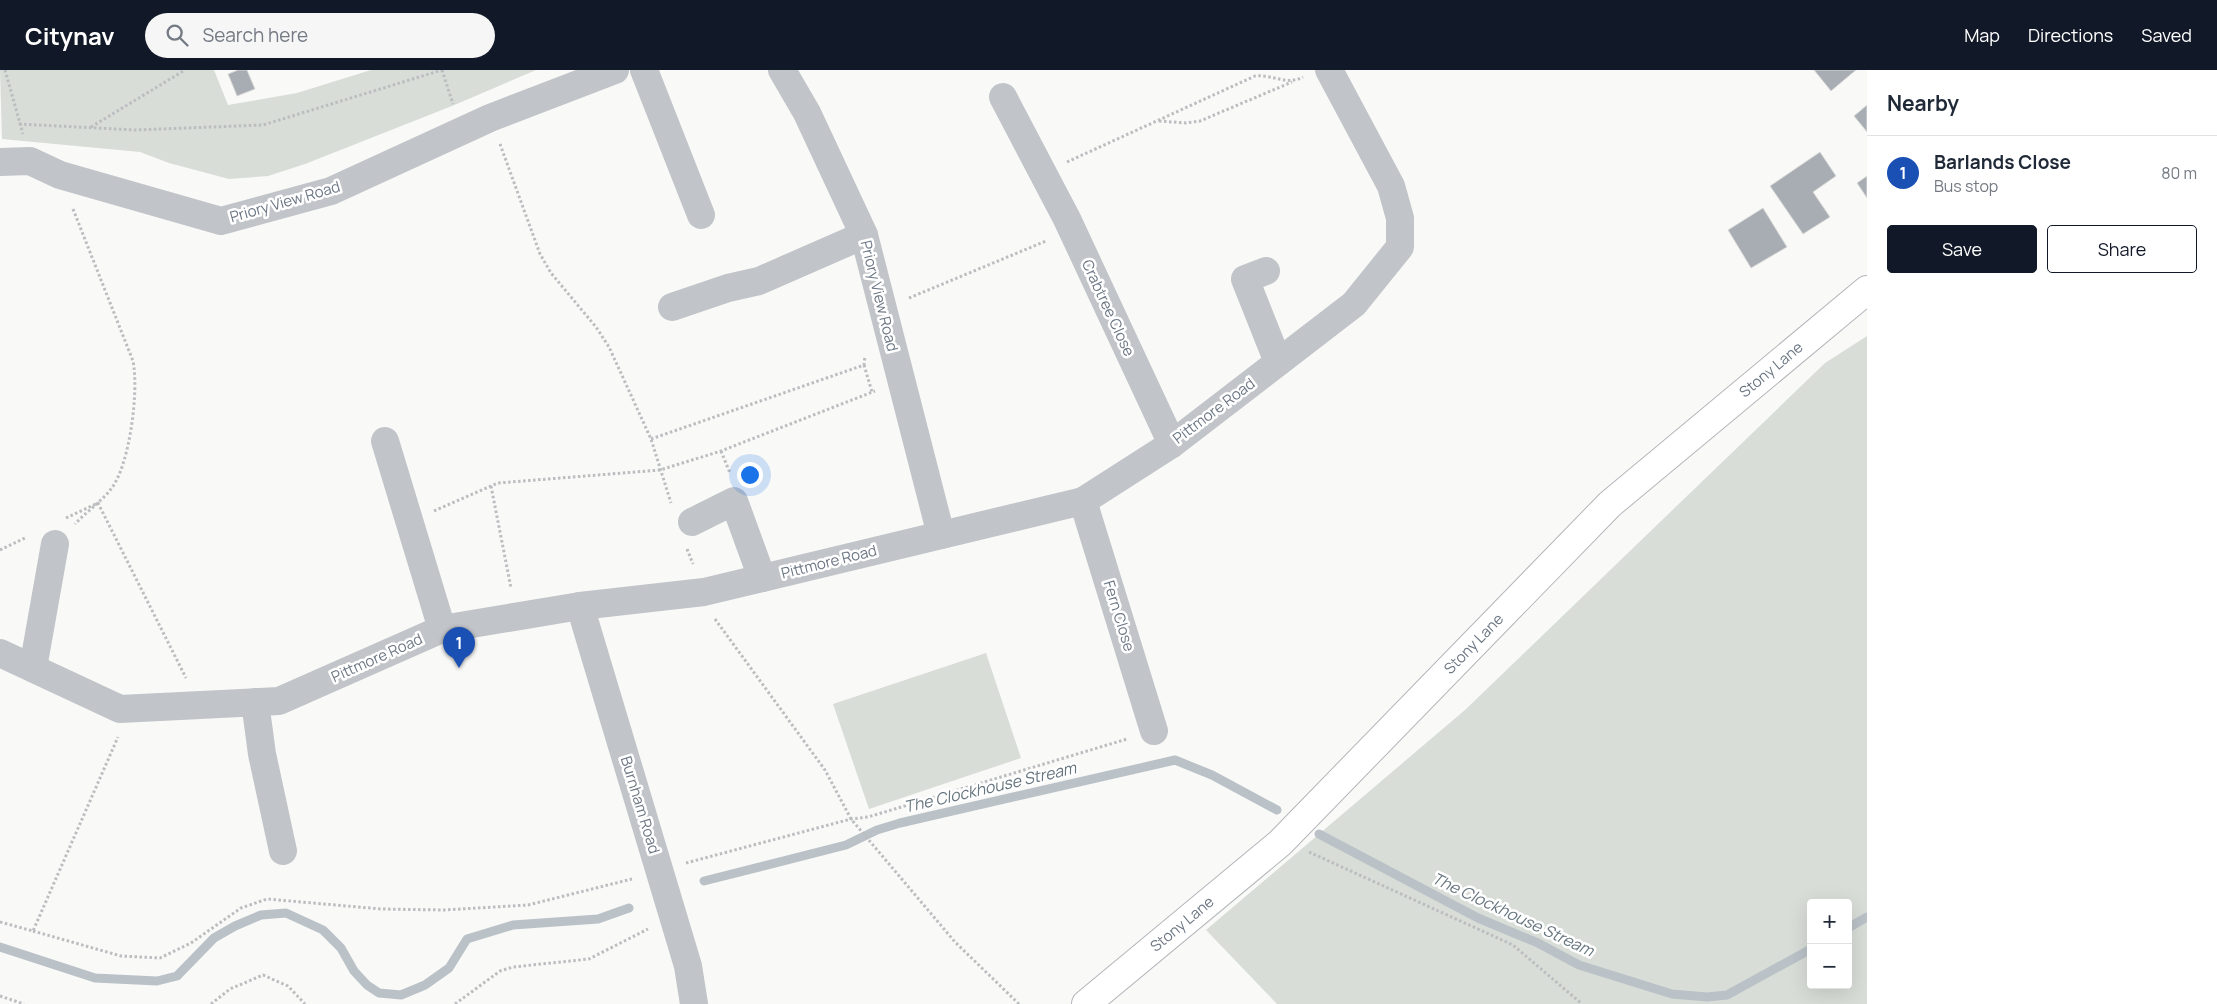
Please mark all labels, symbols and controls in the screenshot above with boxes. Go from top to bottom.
search box [145,13,495,58]
text: Citynav [25,19,115,52]
icon: search [163,21,191,49]
text: Search here [203,22,308,48]
text: Map [1964,23,2000,47]
text: Directions [2028,23,2113,47]
text: Saved [2141,23,2192,47]
text: Nearby [1887,89,1959,117]
text: Barlands Close [1934,149,2071,175]
text: 1 [1899,162,1907,184]
text: 80 m [2161,162,2197,184]
text: Bus stop [1934,175,1998,197]
street label: Priory View Road [227,176,342,227]
button: Save [1887,225,2037,273]
button: Share [2047,225,2197,273]
street label: Priory View Road [856,238,903,354]
street label: Crabtree Close [1077,256,1140,360]
street label: Stony Lane [1735,337,1807,402]
street label: Pittmore Road [1168,373,1259,448]
your location [737,462,763,488]
street label: Pittmore Road [779,539,879,584]
street label: Fern Close [1099,578,1140,654]
street label: Stony Lane [1439,608,1508,678]
pin: 1 [443,627,475,668]
street label: Pittmore Road [328,628,426,687]
street label: Burnham Road [616,754,665,856]
water label: The Clockhouse Stream [902,756,1080,818]
water label: The Clockhouse Stream [1429,867,1599,962]
street label: Stony Lane [1146,891,1218,956]
map controls [1807,899,1852,989]
button: + [1807,899,1852,944]
button: − [1807,944,1852,989]

